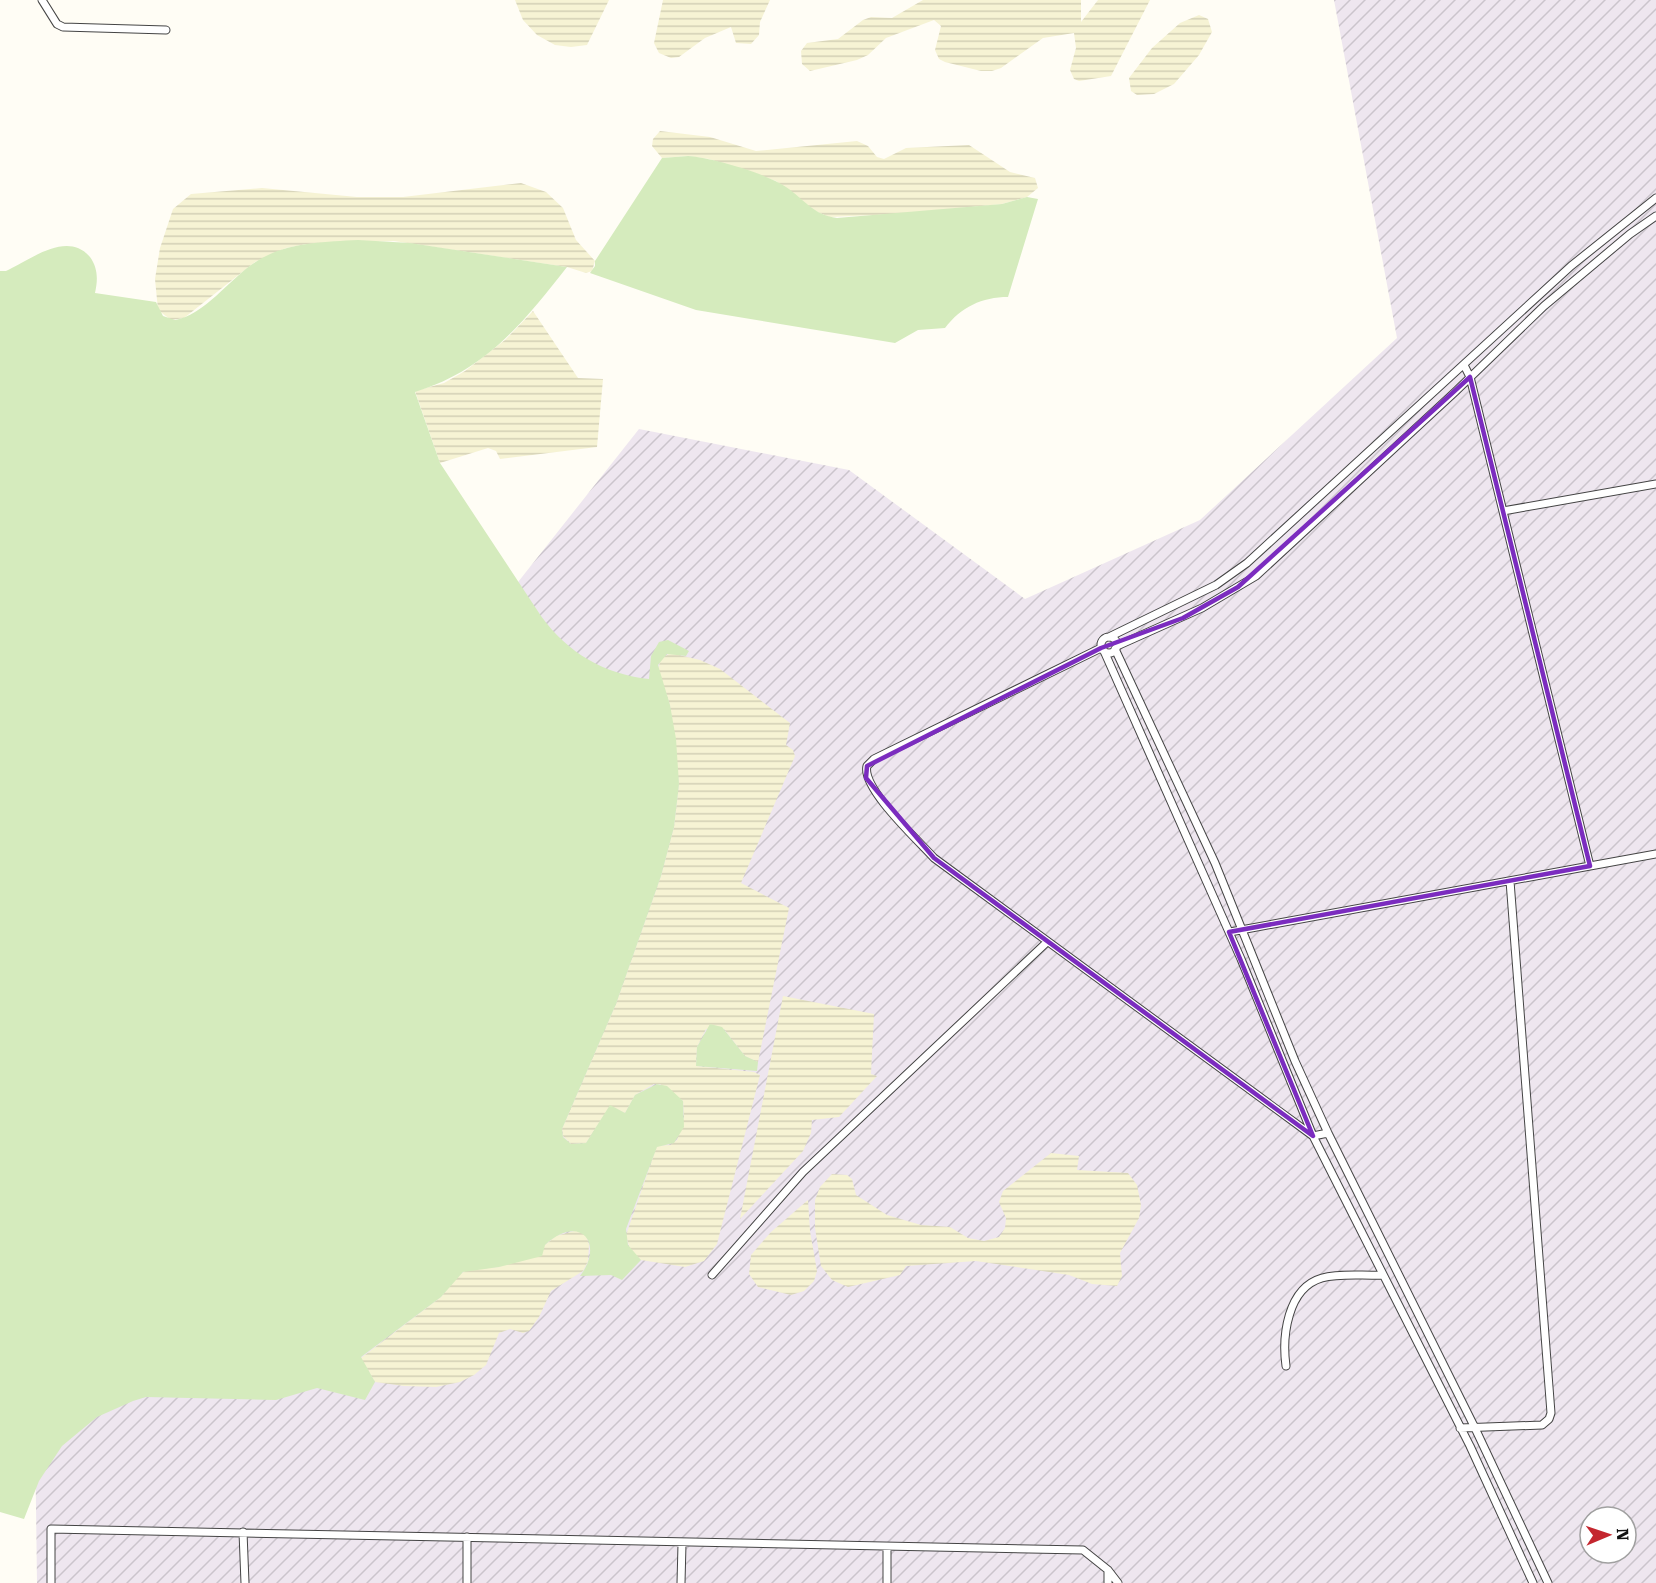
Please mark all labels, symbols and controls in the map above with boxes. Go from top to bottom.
north arrow [1578,1505,1638,1565]
text: N [1613,1528,1632,1541]

